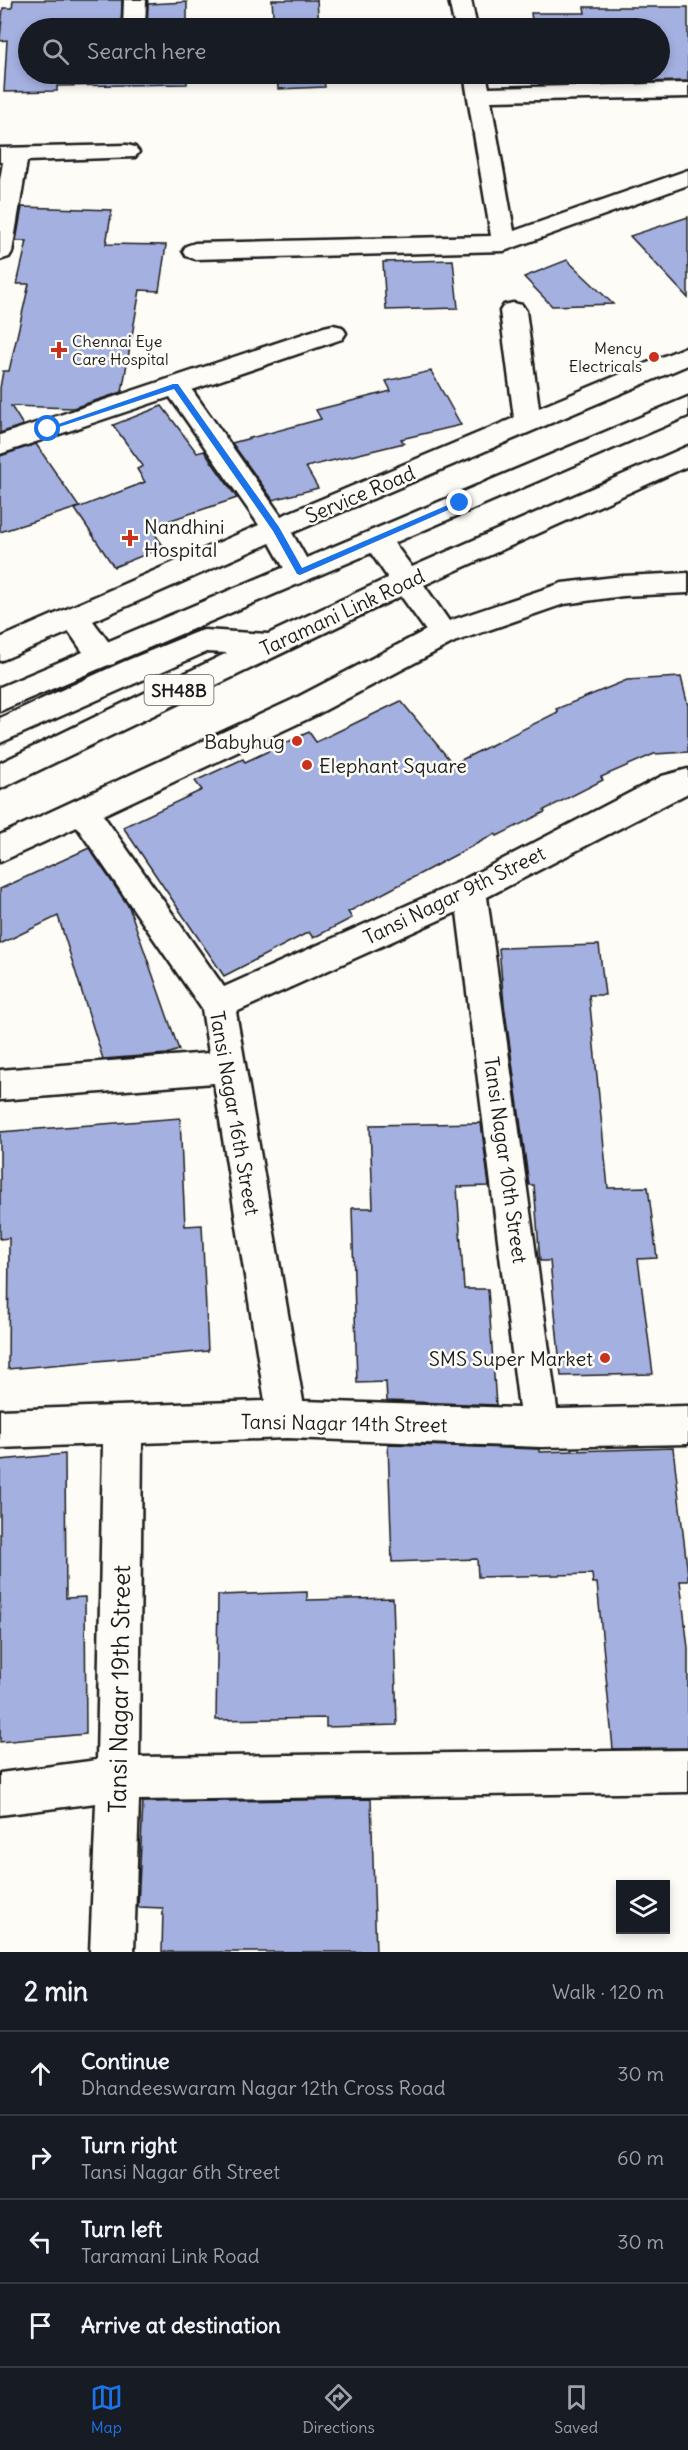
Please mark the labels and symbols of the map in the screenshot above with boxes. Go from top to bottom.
place label: Chennai Eye Care Hospital [72,331,169,369]
place label: Mency Electricals [569,338,642,376]
marker: Chennai Eye Care Hospital [50,341,68,359]
marker: Mency Electricals [647,350,661,364]
route start [34,415,60,441]
street label: Service Road [301,460,419,528]
route end [446,489,472,515]
place label: Nandhini Hospital [144,514,225,562]
marker: Nandhini Hospital [121,529,139,547]
street label: Taramani Link Road [256,563,428,661]
road number: SH48B [144,675,213,705]
place label: Babyhug [204,729,285,754]
marker: Babyhug [290,734,304,748]
place label: Elephant Square [319,753,467,778]
marker: Elephant Square [300,758,314,772]
street label: Tansi Nagar 9th Street [359,840,549,950]
street label: Tansi Nagar 16th Street [205,1009,265,1217]
street label: Tansi Nagar 10th Street [479,1055,533,1265]
place label: SMS Super Market [429,1346,593,1371]
marker: SMS Super Market [598,1351,612,1365]
street label: Tansi Nagar 14th Street [240,1409,448,1437]
street label: Tansi Nagar 19th Street [102,1565,136,1813]

